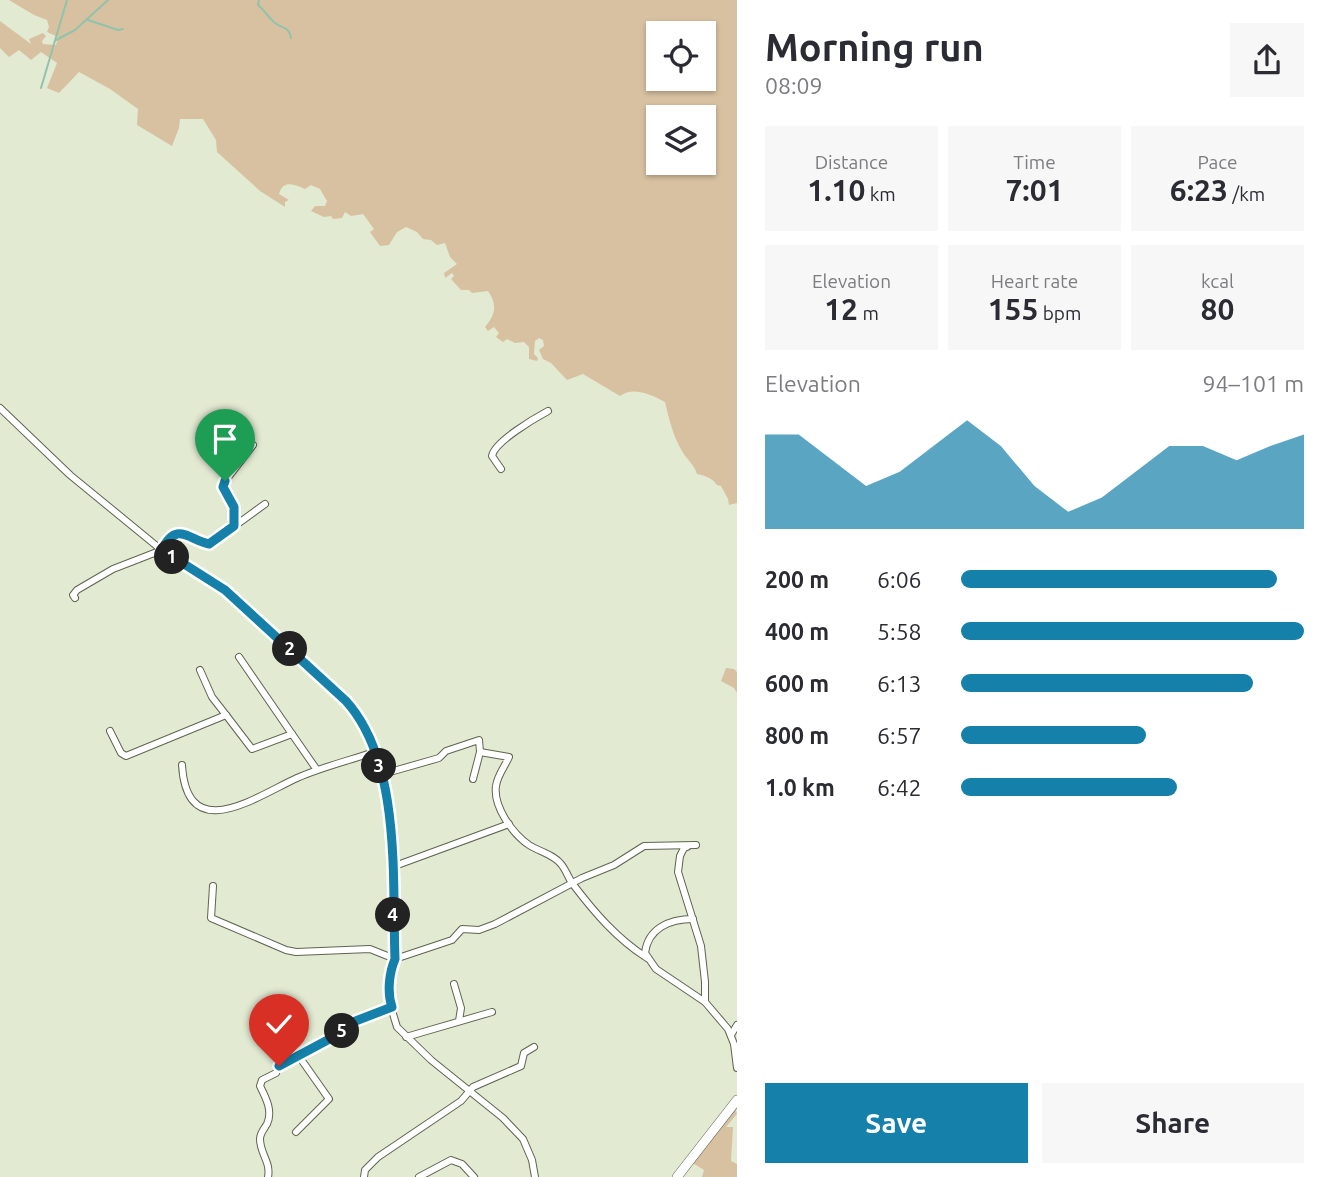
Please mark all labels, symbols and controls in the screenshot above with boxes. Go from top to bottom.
map controls [646,21,716,175]
button: locate [646,21,716,91]
button: share [1230,23,1304,97]
text: Morning run [765,26,984,68]
text: 08:09 [765,73,823,98]
button: layers [646,105,716,175]
text: Distance [815,151,888,173]
text: Time [1013,151,1056,173]
text: Pace [1197,151,1238,173]
text: 1.10 [807,173,865,207]
text: 7:01 [1005,173,1064,207]
text: 6:23 [1170,173,1228,207]
text: km [865,183,896,205]
text: /km [1228,183,1265,205]
text: Elevation [812,270,891,292]
text: Heart rate [991,270,1078,292]
text: kcal [1201,270,1234,292]
text: 12 [824,292,858,326]
text: 155 [988,292,1038,326]
text: 80 [1201,292,1234,326]
text: m [858,302,879,324]
text: bpm [1038,302,1081,324]
text: Elevation [765,371,861,396]
text: 94–101 m [1203,371,1304,396]
pin [195,409,255,481]
icon: arrive [206,420,244,458]
pin: 1 [154,540,190,574]
text: 1 [166,545,177,567]
text: 200 m [765,567,829,592]
text: 6:06 [877,567,922,592]
text: 400 m [765,619,829,644]
text: 5:58 [877,619,922,644]
pin: 2 [272,632,308,666]
text: 2 [284,637,295,659]
text: 600 m [765,671,829,696]
text: 6:13 [877,671,922,696]
text: 800 m [765,723,829,748]
text: 6:57 [877,723,922,748]
pin: 3 [362,748,396,784]
text: 3 [373,754,384,776]
text: 1.0 km [765,775,835,800]
text: 6:42 [877,775,922,800]
pin: 4 [376,898,410,932]
text: 4 [387,903,398,925]
pin [249,994,309,1066]
icon: check [260,1005,298,1043]
pin: 5 [324,1014,360,1048]
text: 5 [336,1019,347,1041]
button: Save [765,1083,1028,1163]
button: Share [1042,1083,1304,1163]

